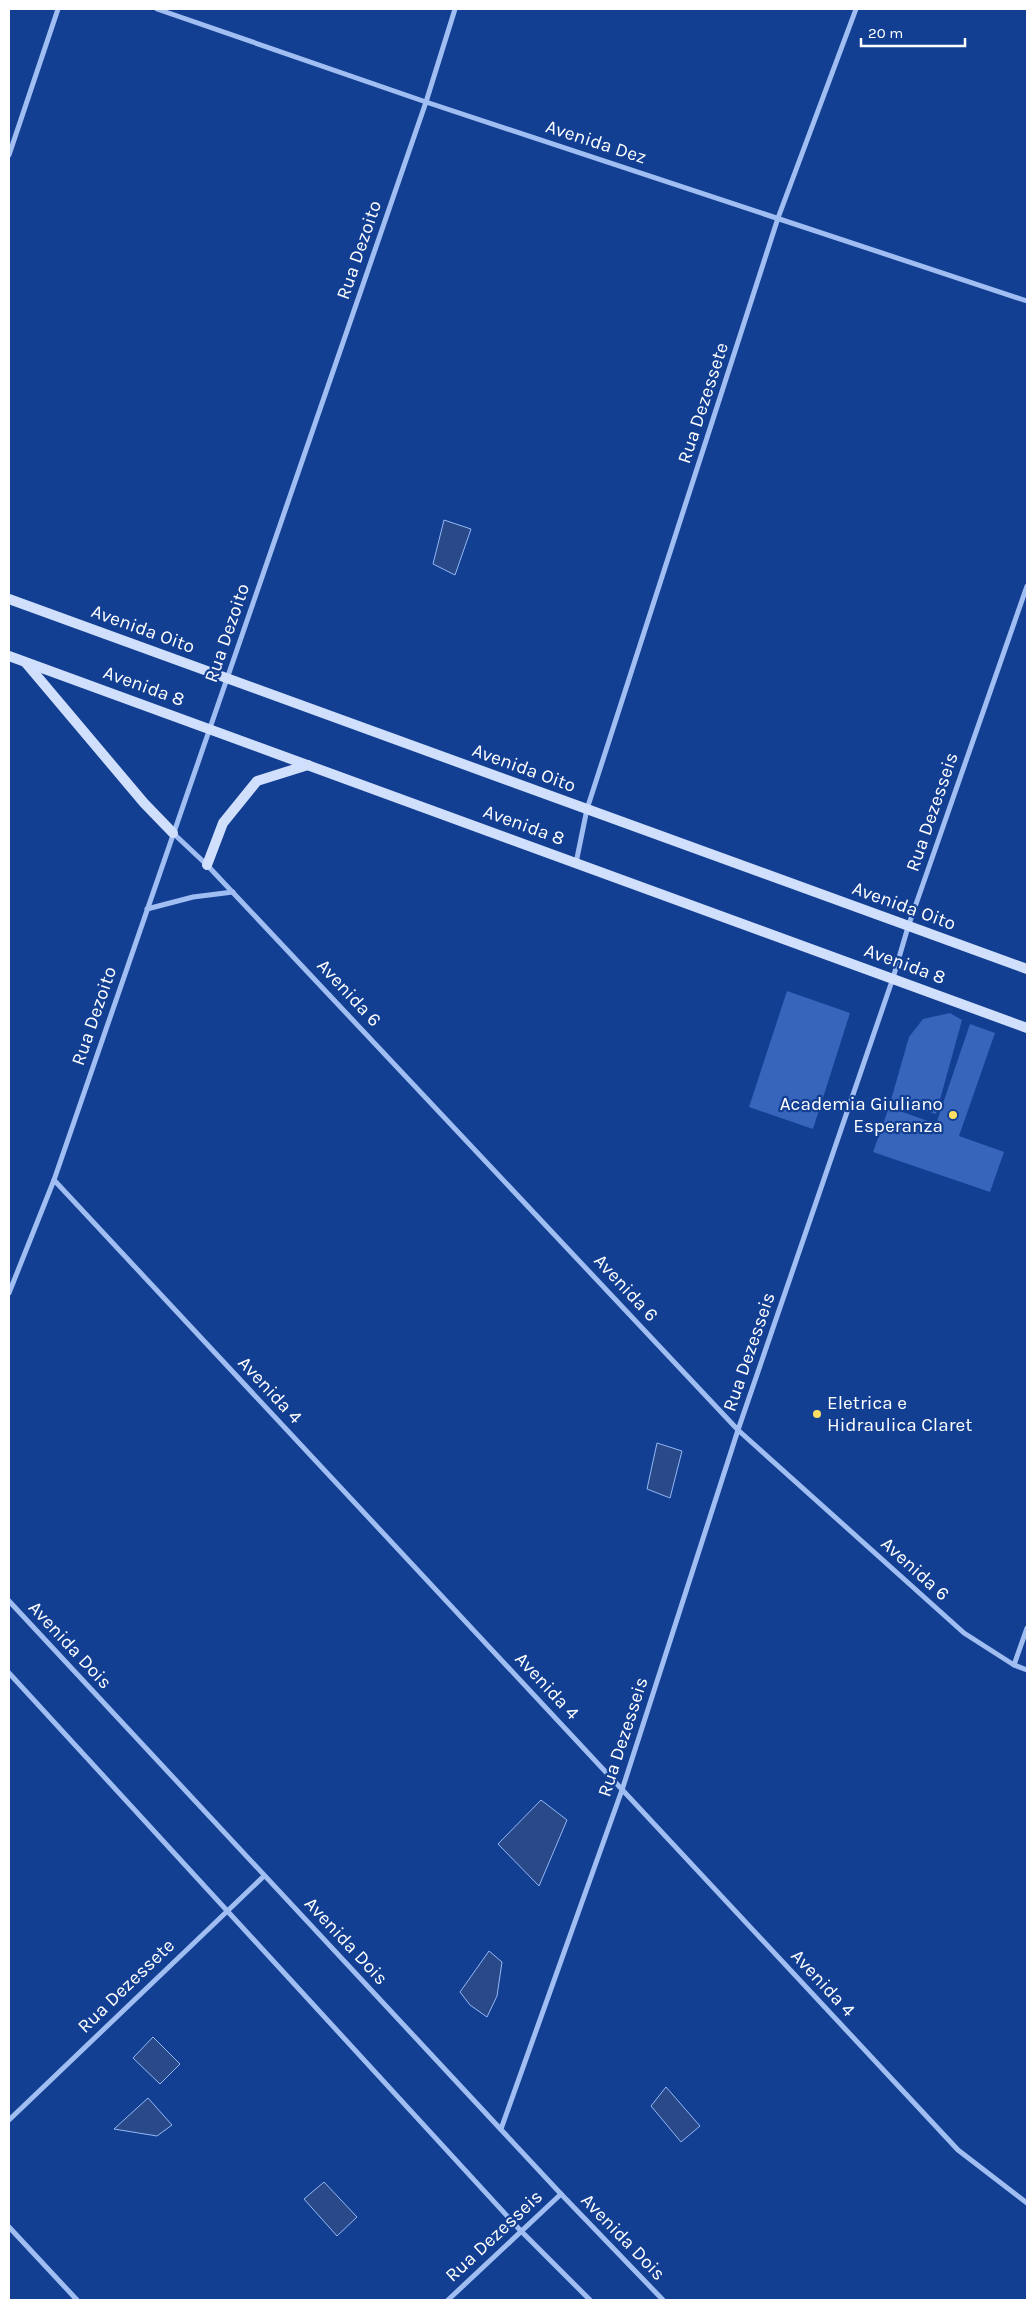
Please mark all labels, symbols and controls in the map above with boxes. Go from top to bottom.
scale bar [861,15,965,47]
text: 20 m [868,24,903,42]
street label: Avenida Dez [543,115,649,169]
street label: Rua Dezoito [332,198,386,302]
street label: Rua Dezessete [673,340,733,466]
street label: Rua Dezoito [200,581,254,685]
street label: Avenida Oito [88,600,198,658]
street label: Avenida 8 [100,661,188,711]
street label: Avenida Oito [469,739,579,797]
street label: Rua Dezesseis [901,750,963,874]
street label: Avenida 8 [480,800,568,850]
street label: Avenida Oito [849,877,959,935]
street label: Avenida 8 [861,939,949,989]
street label: Avenida 6 [312,955,386,1031]
street label: Rua Dezoito [67,964,121,1068]
place label: Academia Giuliano Esperanza [780,1093,943,1137]
marker: Academia Giuliano Esperanza [947,1109,959,1121]
street label: Avenida 6 [589,1250,663,1326]
street label: Rua Dezesseis [718,1290,780,1414]
street label: Avenida 4 [233,1352,307,1428]
place label: Eletrica e Hidraulica Claret [827,1392,972,1436]
marker: Eletrica e Hidraulica Claret [811,1408,823,1420]
street label: Avenida 6 [876,1533,954,1605]
street label: Avenida Dois [24,1597,116,1693]
street label: Avenida 4 [510,1648,584,1724]
street label: Rua Dezesseis [593,1674,653,1800]
street label: Avenida Dois [300,1893,392,1989]
street label: Rua Dezessete [73,1934,179,2038]
street label: Avenida 4 [786,1945,860,2021]
street label: Rua Dezesseis [441,2185,547,2287]
street label: Avenida Dois [576,2189,670,2285]

